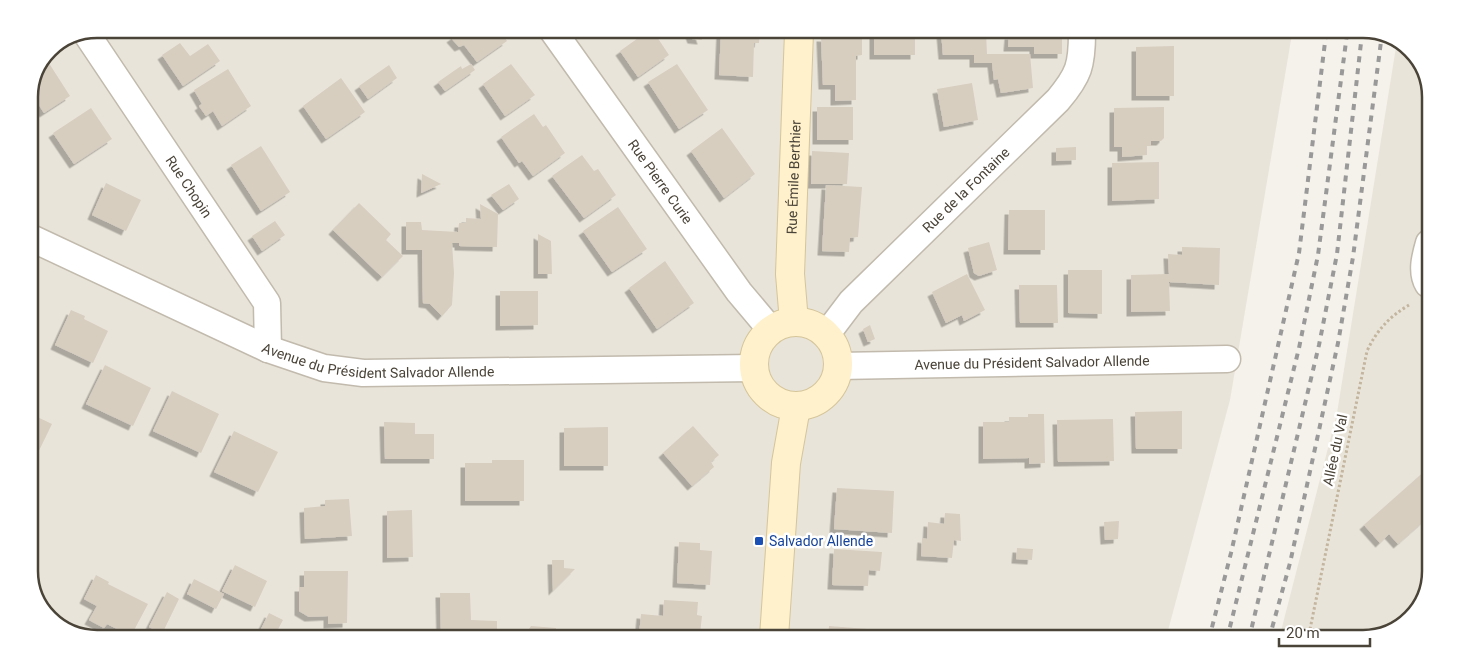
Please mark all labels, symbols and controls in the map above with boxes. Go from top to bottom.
street label: Rue Émile Berthier [783,120,804,235]
street label: Rue Pierre Curie [625,136,696,227]
street label: Rue de la Fontaine [919,144,1013,236]
street label: Rue Chopin [163,153,215,221]
street label: Avenue du Président Salvador Allende [260,339,494,381]
street label: Avenue du Président Salvador Allende [914,352,1150,373]
street label: Allée du Val [1320,413,1350,487]
place label: Salvador Allende [769,533,873,549]
marker: Salvador Allende [753,535,765,547]
scale bar [1279,616,1370,648]
text: 20 m [1286,624,1320,642]

